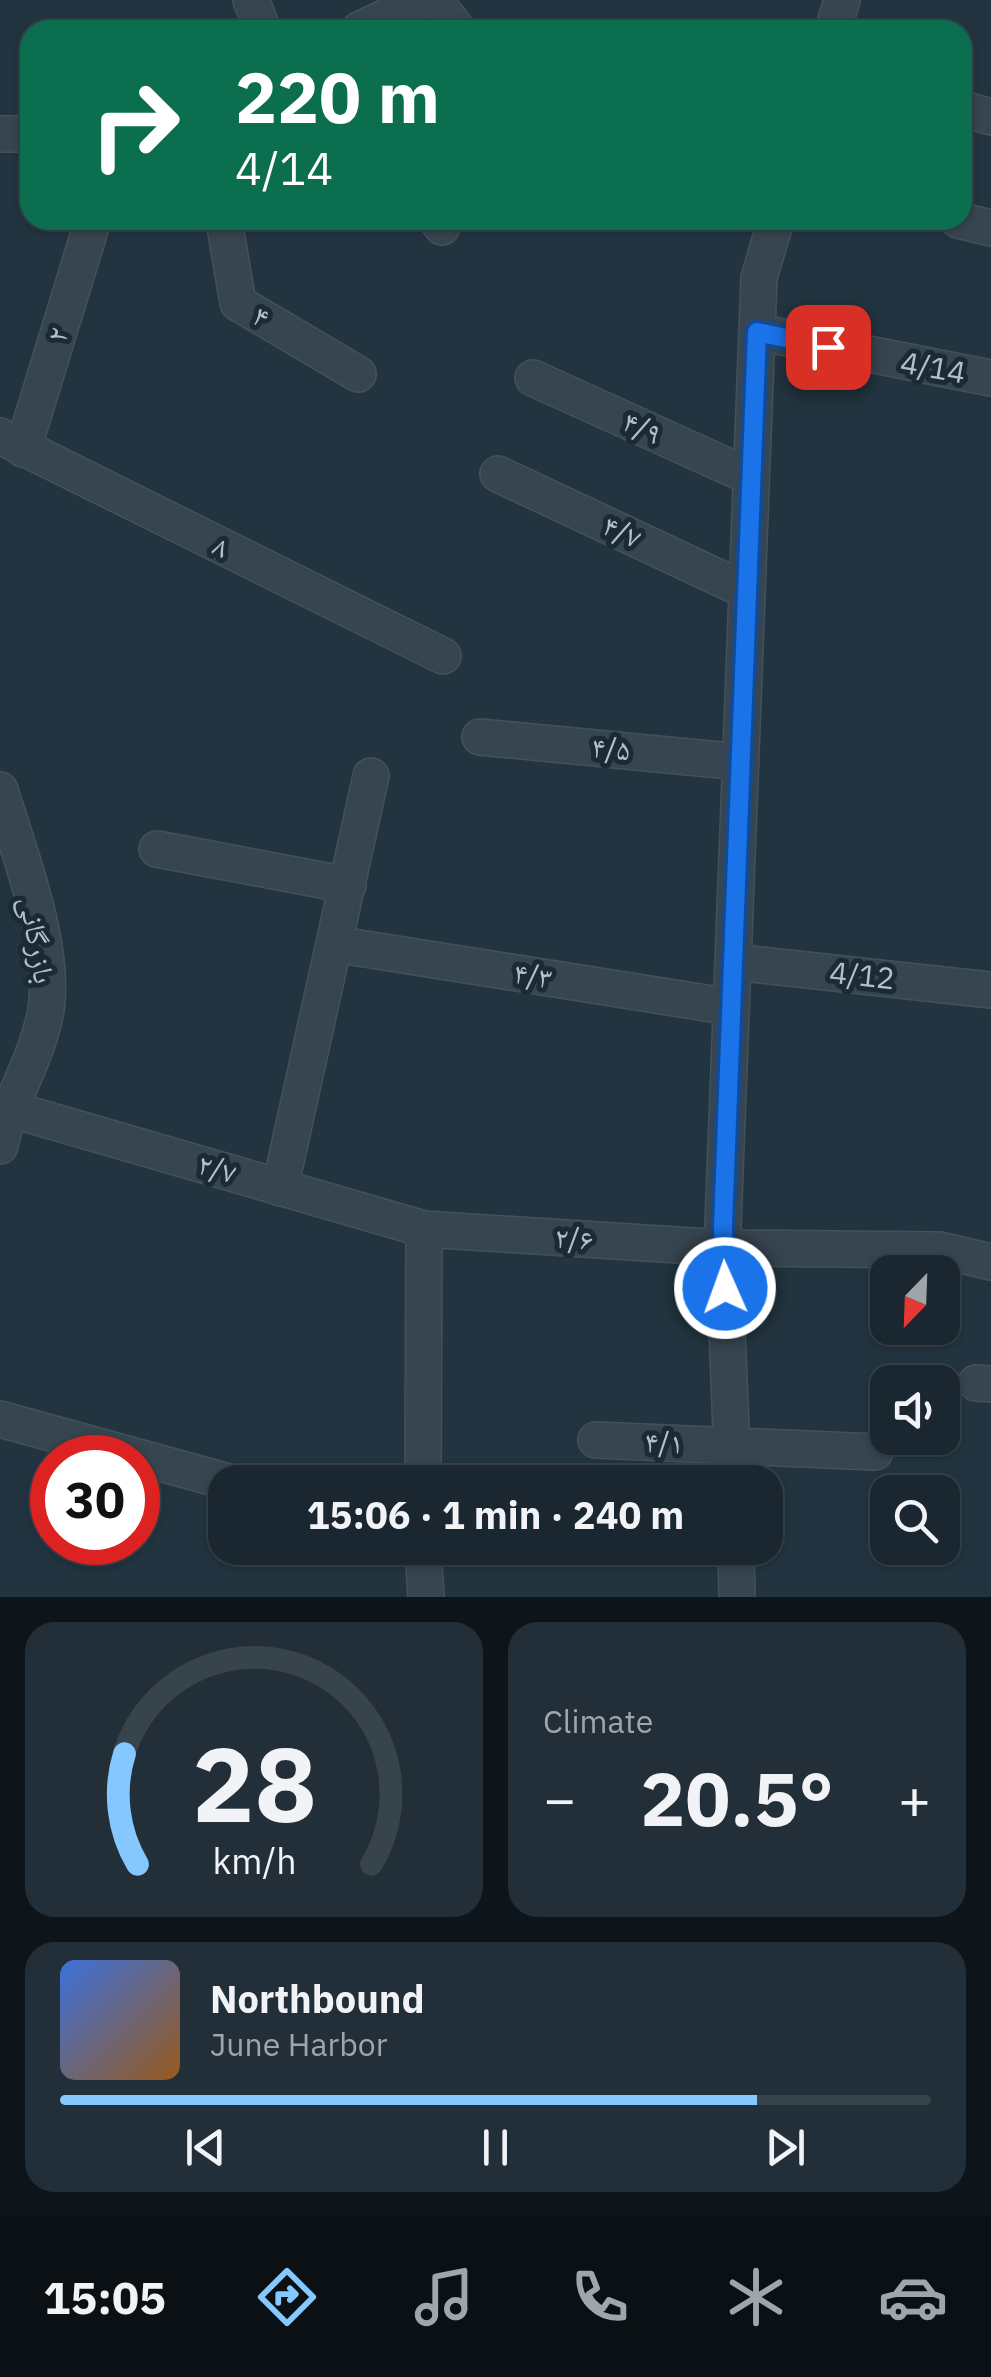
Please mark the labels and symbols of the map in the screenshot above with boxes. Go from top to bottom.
street label: ۴ [246,296,278,336]
pin [786,305,871,390]
street label: ۲ [36,322,77,347]
street label: 4/14 [898,342,969,391]
street label: ۴/۹ [617,401,668,452]
street label: ۴/۷ [597,505,648,556]
street label: ۸ [207,525,236,566]
street label: ۴/۵ [590,726,632,769]
street label: بازرگانی [12,893,65,986]
street label: ۴/۳ [511,952,555,997]
street label: 4/12 [828,952,897,997]
street label: ۲/۷ [194,1144,241,1192]
street label: ۲/۶ [554,1217,595,1258]
position arrow [673,1236,777,1340]
north arrow [870,1255,960,1345]
street label: ۴/۱ [644,1421,684,1462]
speed limit sign: 30 [30,1435,160,1565]

